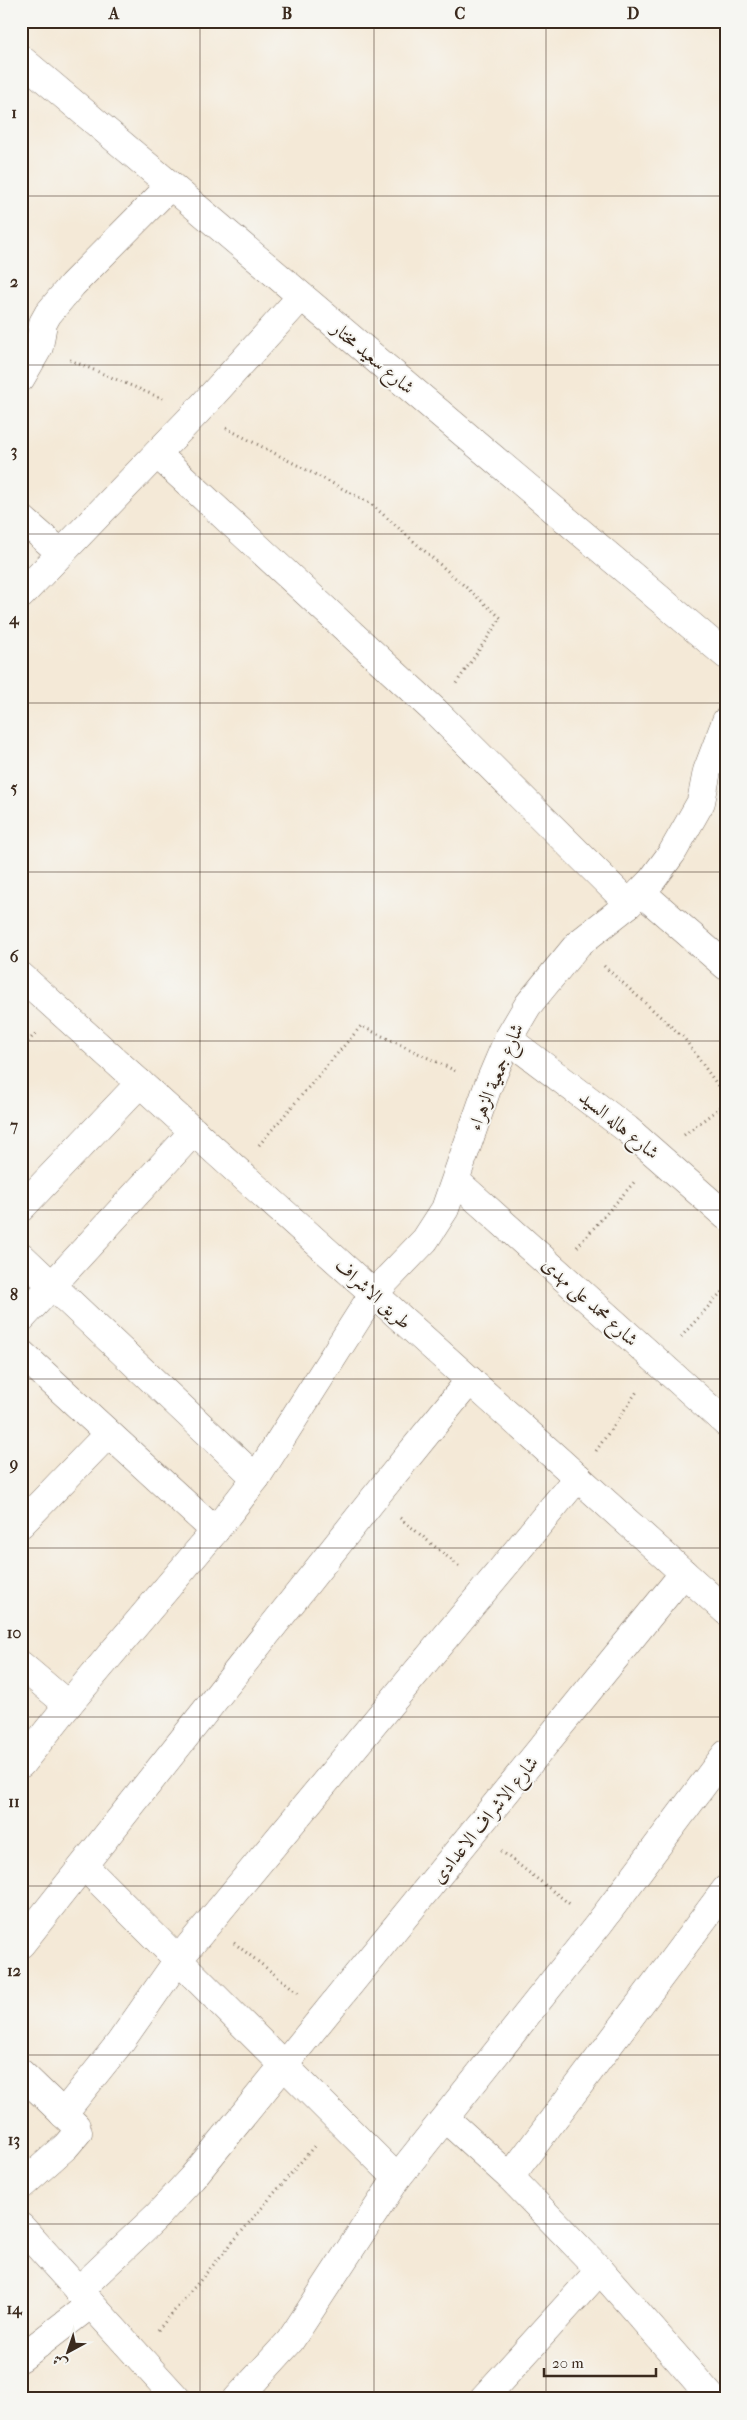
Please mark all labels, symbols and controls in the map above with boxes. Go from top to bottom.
text: A [108,4,120,23]
text: B [282,4,292,23]
text: C [455,4,466,23]
text: D [627,4,639,23]
text: 1 [11,103,17,122]
text: 2 [10,272,18,291]
street label: شارع سعيد مختار [323,316,419,402]
text: 3 [11,441,17,461]
text: 4 [8,609,20,629]
text: 5 [11,778,18,797]
text: 6 [10,947,19,966]
street label: شارع جمعية الزهراء [464,1020,532,1135]
street label: شارع هاله السيد [572,1086,663,1167]
text: 7 [9,1116,18,1135]
street label: شارع محمد على مهدى [535,1253,643,1354]
street label: طريق الاشراف [330,1254,416,1335]
text: 8 [10,1285,18,1304]
text: 9 [9,1454,18,1474]
text: 10 [7,1623,21,1642]
street label: شارع الاشراف الاعدادى [427,1752,546,1891]
text: 11 [8,1792,20,1811]
text: 12 [7,1961,21,1980]
text: 13 [8,2130,20,2150]
text: 14 [6,2299,23,2319]
north arrow [42,2328,92,2378]
scale bar [544,2345,657,2377]
text: ش [49,2351,71,2373]
text: 20 m [552,2354,584,2372]

